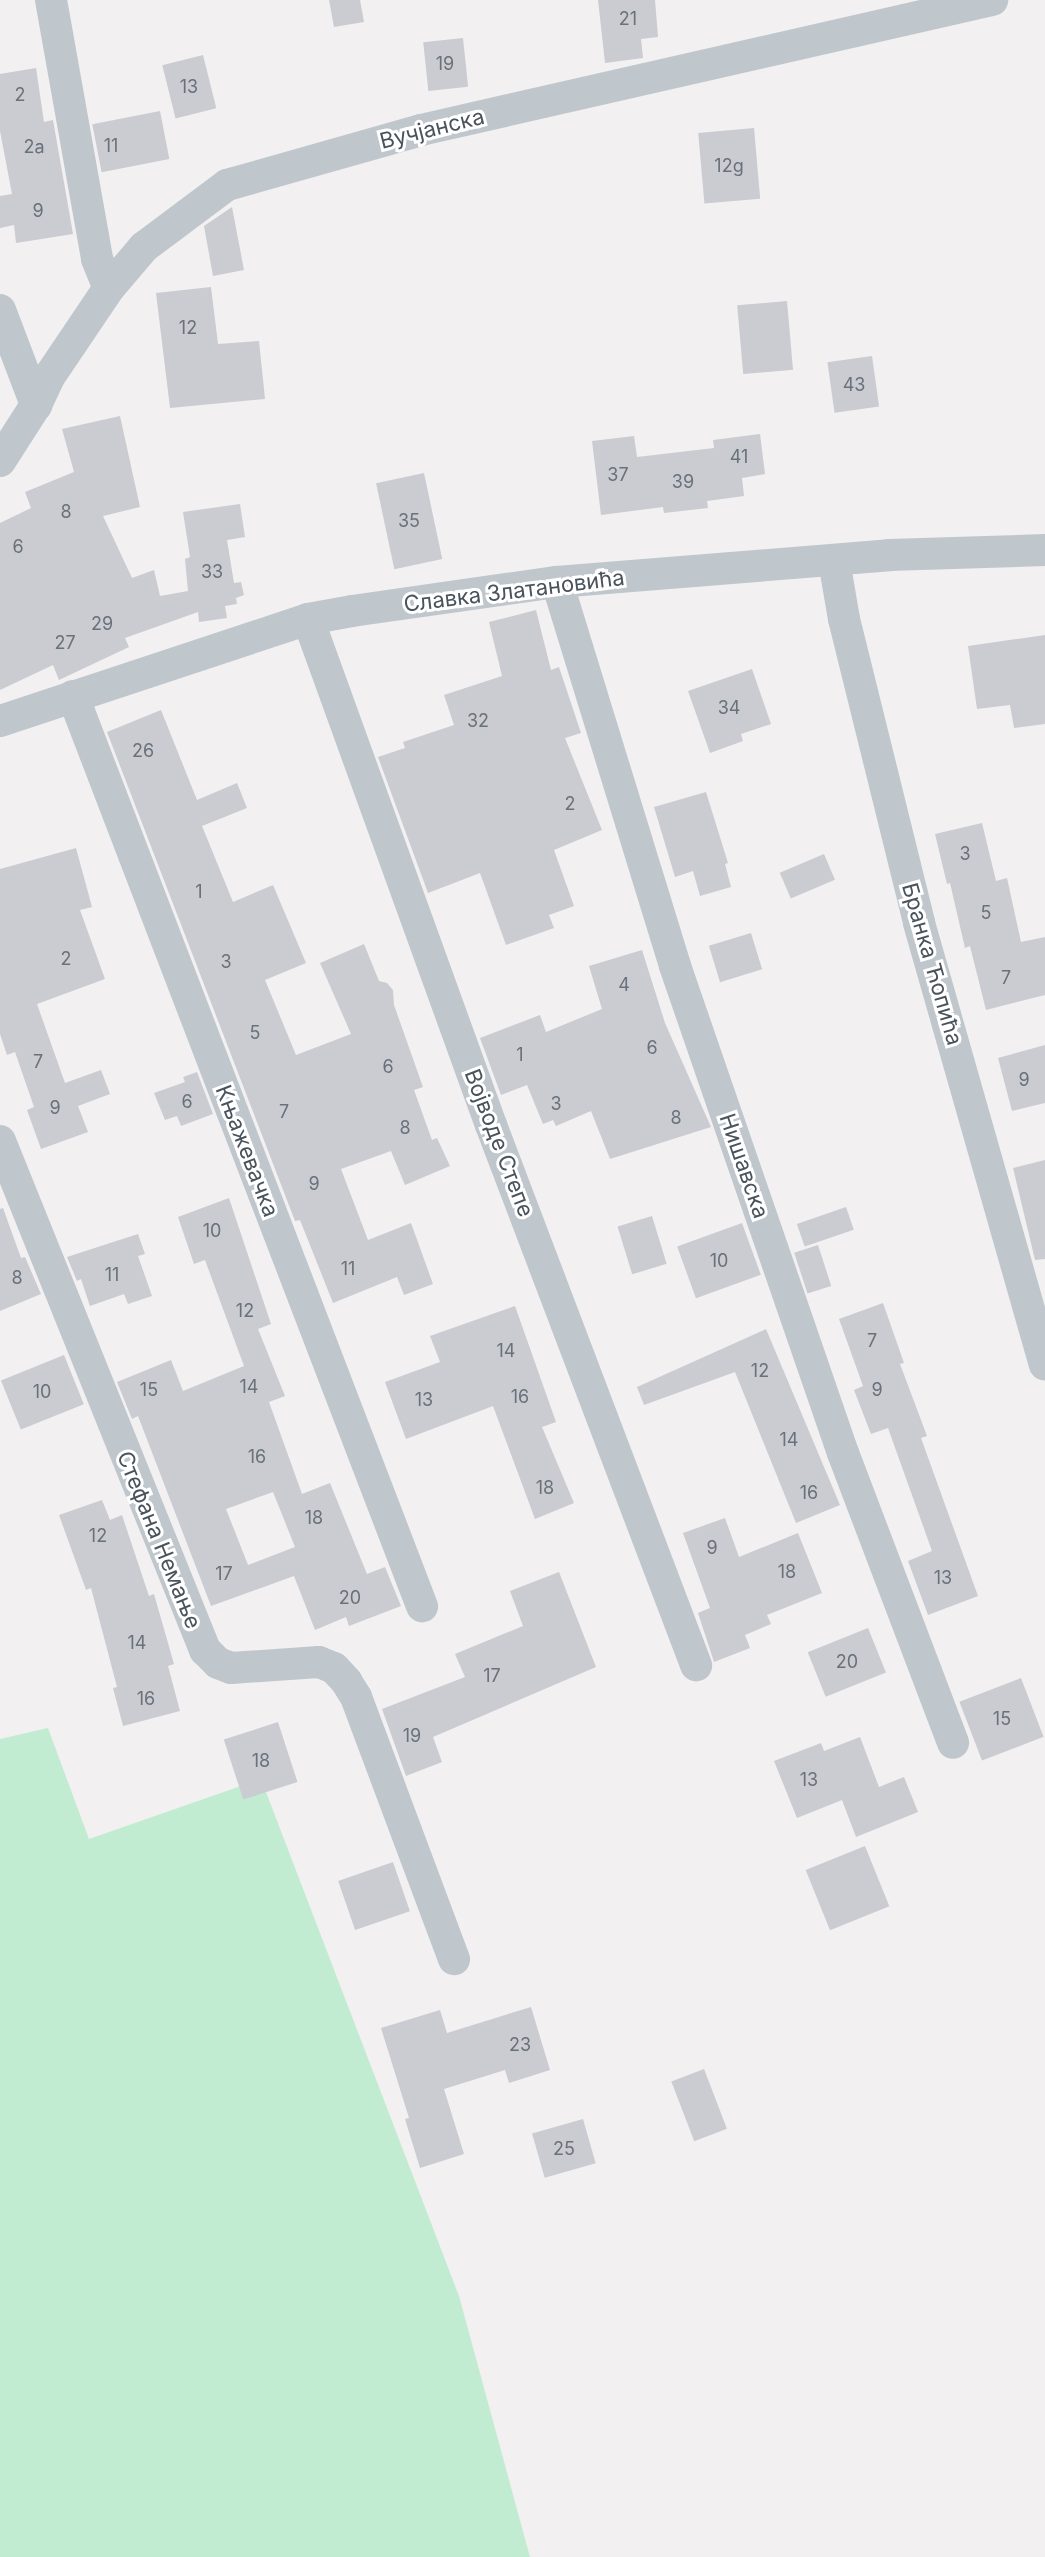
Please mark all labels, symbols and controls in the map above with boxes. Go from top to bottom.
house number: 21 [619,8,637,30]
house number: 19 [436,53,454,75]
house number: 13 [180,76,198,98]
house number: 2 [15,84,25,106]
street label: Вучјанска [377,103,487,155]
house number: 11 [104,135,118,157]
house number: 2a [23,136,45,158]
house number: 12g [714,155,744,177]
house number: 9 [32,200,44,222]
house number: 12 [179,317,197,339]
house number: 43 [843,374,865,396]
house number: 41 [730,446,748,468]
house number: 37 [607,464,629,486]
house number: 39 [672,471,694,493]
house number: 8 [60,501,72,523]
house number: 35 [398,510,420,532]
house number: 6 [12,536,24,558]
house number: 33 [201,561,223,583]
street label: Славка Златановића [402,564,626,618]
house number: 29 [91,613,113,635]
house number: 27 [54,632,76,654]
house number: 34 [718,697,740,719]
house number: 32 [467,710,489,732]
house number: 26 [132,740,154,762]
house number: 2 [565,793,575,815]
house number: 3 [959,843,971,865]
street label: Бранка Ћопића [896,880,968,1048]
house number: 1 [195,881,203,903]
house number: 5 [981,902,991,924]
house number: 2 [61,948,71,970]
house number: 3 [220,951,232,973]
house number: 7 [1001,967,1011,989]
house number: 4 [618,974,630,996]
house number: 5 [250,1022,260,1044]
house number: 6 [646,1037,658,1059]
house number: 1 [516,1044,524,1066]
house number: 7 [33,1051,43,1073]
house number: 6 [382,1056,394,1078]
street label: Војводе Степе [459,1065,539,1221]
house number: 9 [1018,1069,1030,1091]
street label: Књажевачка [210,1081,284,1221]
house number: 6 [181,1091,193,1113]
house number: 3 [550,1093,562,1115]
house number: 9 [49,1097,61,1119]
house number: 7 [279,1101,289,1123]
house number: 8 [670,1107,682,1129]
street label: Нишавска [714,1110,774,1222]
house number: 8 [399,1117,411,1139]
house number: 9 [308,1173,320,1195]
house number: 10 [203,1220,221,1242]
house number: 10 [710,1250,728,1272]
house number: 11 [341,1258,355,1280]
house number: 11 [105,1264,119,1286]
house number: 8 [11,1267,23,1289]
house number: 12 [236,1300,254,1322]
house number: 7 [867,1330,877,1352]
house number: 14 [497,1340,515,1362]
house number: 12 [751,1360,769,1382]
house number: 14 [240,1376,258,1398]
house number: 15 [140,1379,158,1401]
house number: 9 [871,1379,883,1401]
house number: 10 [33,1381,51,1403]
house number: 16 [511,1386,529,1408]
house number: 13 [415,1389,433,1411]
house number: 14 [780,1429,798,1451]
house number: 16 [248,1446,266,1468]
street label: Стефана Немање [111,1447,207,1633]
house number: 18 [536,1477,554,1499]
house number: 16 [800,1482,818,1504]
house number: 18 [305,1507,323,1529]
house number: 12 [89,1525,107,1547]
house number: 9 [706,1537,718,1559]
house number: 18 [778,1561,796,1583]
house number: 17 [215,1563,233,1585]
house number: 13 [934,1567,952,1589]
house number: 20 [339,1587,361,1609]
house number: 14 [128,1632,146,1654]
house number: 20 [836,1651,858,1673]
house number: 17 [483,1665,501,1687]
house number: 16 [137,1688,155,1710]
house number: 15 [993,1708,1011,1730]
house number: 19 [403,1725,421,1747]
house number: 18 [252,1750,270,1772]
house number: 13 [800,1769,818,1791]
house number: 23 [509,2034,531,2056]
house number: 25 [553,2138,575,2160]

